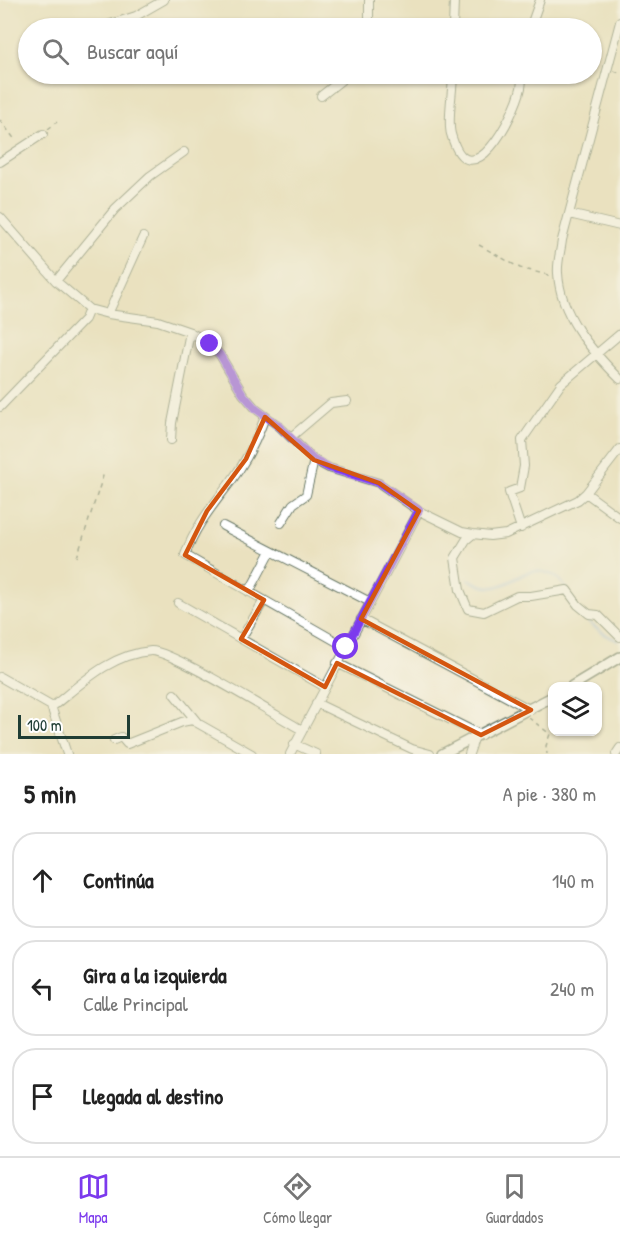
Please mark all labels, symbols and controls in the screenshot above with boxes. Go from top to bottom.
search box [18,18,602,84]
icon: search [39,35,72,68]
text: Buscar aquí [87,36,179,66]
route end [196,330,222,356]
route start [332,633,358,659]
map controls [548,682,602,736]
button: layers [548,682,602,736]
scale bar [18,712,130,740]
text: 100 m [27,714,62,736]
text: 5 min [24,776,76,811]
text: A pie · 380 m [503,780,596,807]
icon: ahead [26,864,59,897]
text: Continúa [83,865,154,895]
text: 140 m [552,867,594,894]
text: Gira a la izquierda [83,960,227,990]
icon: left [26,972,59,1005]
text: 240 m [550,975,594,1002]
text: Calle Principal [83,990,188,1017]
icon: arrive [26,1080,59,1113]
text: Llegada al destino [83,1081,223,1111]
tab: Mapa [77,1170,110,1228]
tab: Cómo llegar [263,1170,332,1228]
tab: Guardados [485,1170,543,1228]

